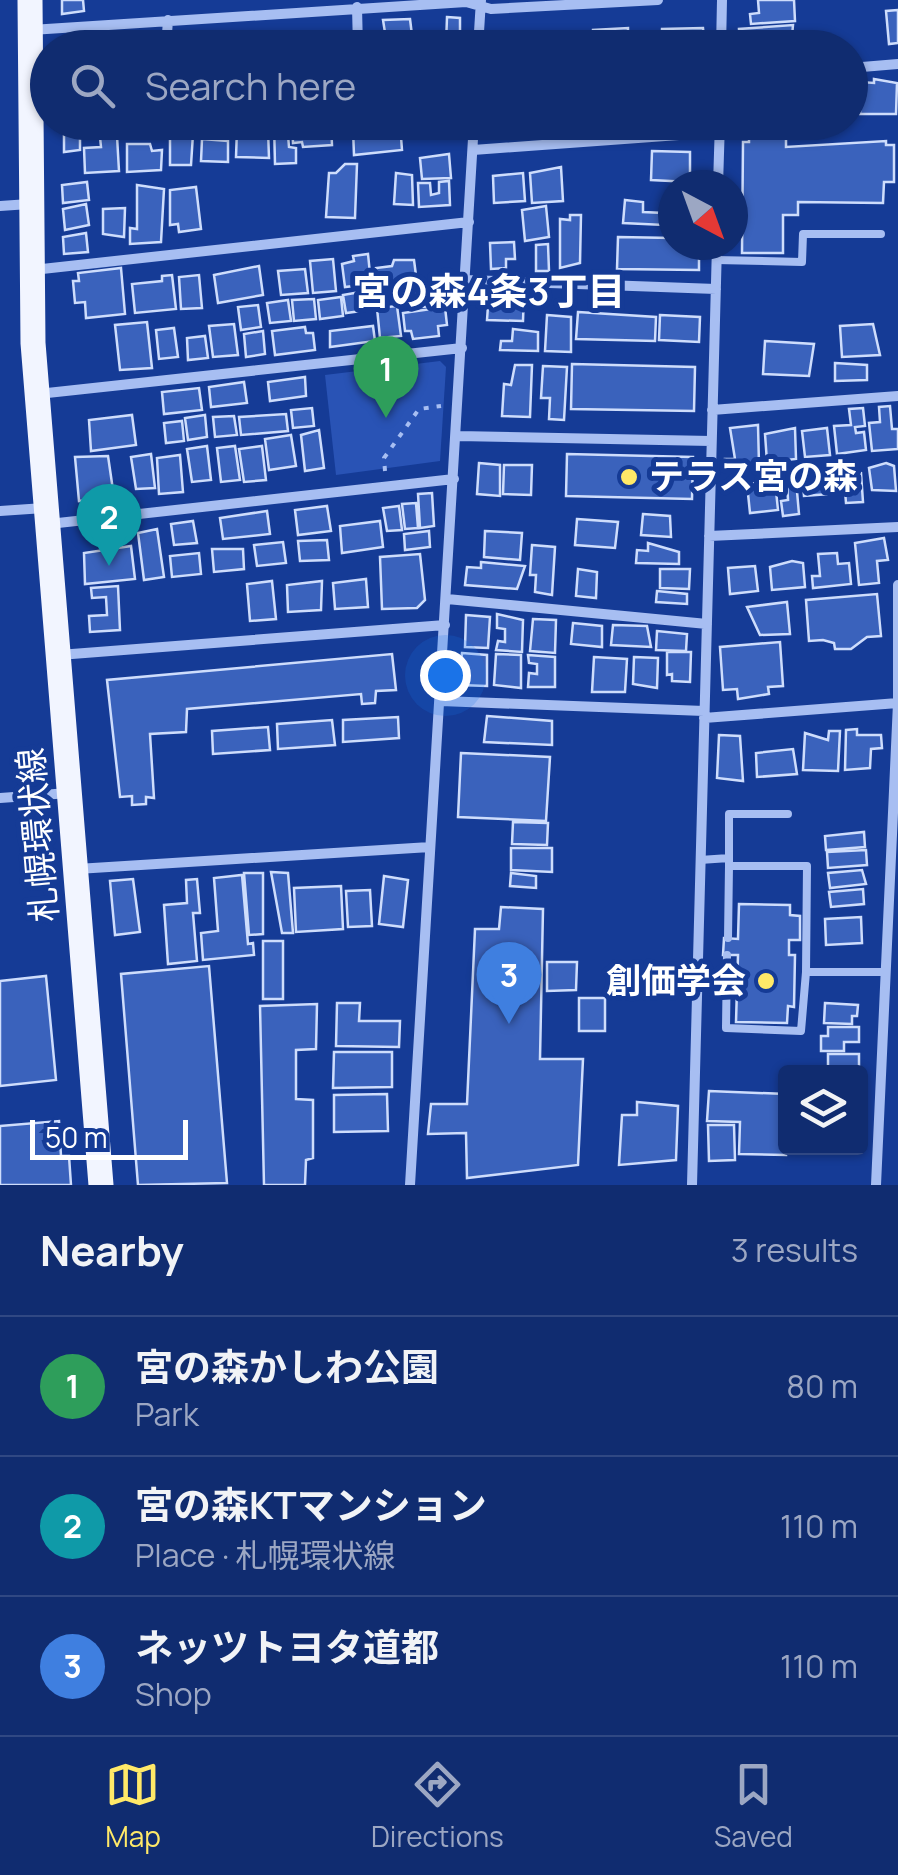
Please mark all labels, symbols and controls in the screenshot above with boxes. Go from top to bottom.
search box [30,30,868,140]
icon: search [65,58,120,113]
text: Search here [145,59,356,111]
north arrow [658,170,748,260]
district label: 宮の森4条3丁目 [352,264,626,316]
pin: 1 [354,336,418,418]
place label: テラス宮の森 [649,452,858,500]
marker: テラス宮の森 [618,466,640,488]
pin: 2 [76,484,142,566]
your location [420,650,471,701]
street label: 札幌環状線 [5,746,69,924]
pin: 3 [476,942,542,1024]
place label: 創価学会 [606,956,746,1004]
marker: 創価学会 [755,970,777,992]
map controls [778,1065,868,1155]
button: layers [778,1065,868,1155]
scale bar [30,1115,188,1160]
text: 50 m [45,1118,108,1156]
text: Nearby [40,1221,184,1279]
text: 3 results [731,1228,858,1272]
text: 宮の森かしわ公園 [135,1340,439,1392]
text: 1 [65,1364,80,1408]
text: 80 m [786,1364,858,1408]
text: Park [135,1392,199,1436]
text: 宮の森KTマンション [135,1478,487,1530]
text: 2 [63,1504,82,1548]
text: 110 m [780,1504,858,1548]
text: Place · 札幌環状線 [135,1533,396,1577]
text: ネッツトヨタ道都 [135,1620,439,1672]
text: 3 [63,1644,82,1688]
text: 110 m [780,1644,858,1688]
text: Shop [135,1672,212,1716]
tab: Map [105,1757,161,1855]
tab: Directions [371,1757,504,1855]
tab: Saved [714,1757,793,1855]

